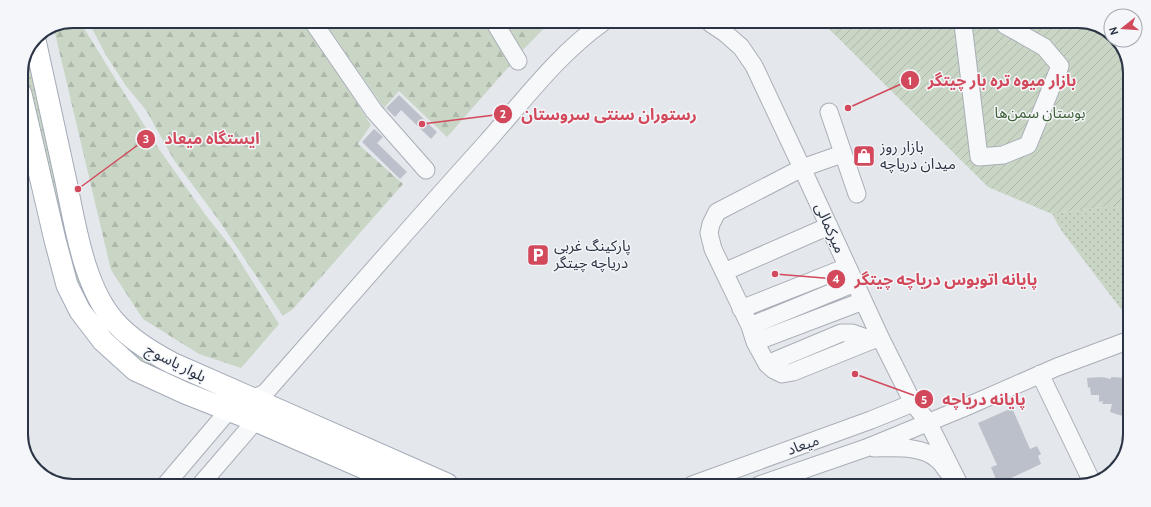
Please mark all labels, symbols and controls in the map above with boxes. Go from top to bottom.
north arrow [1103,8,1143,48]
text: N [1106,25,1121,37]
callout: بازار میوه تره بار چیتگر [900,66,1084,94]
text: بازار میوه تره بار چیتگر [927,71,1076,91]
text: 1 [908,73,912,88]
callout: رستوران سنتی سروستان [493,100,704,128]
park label: بوستان سمن‌ها [995,104,1085,122]
text: رستوران سنتی سروستان [521,105,697,124]
text: 2 [500,106,506,121]
callout: ایستگاه میعاد [136,125,268,153]
text: ایستگاه میعاد [164,129,260,148]
text: 3 [143,131,149,146]
place label: بازار روز میدان دریاچه [879,138,956,174]
shop icon: بازار روز میدان دریاچه [851,143,877,169]
street label: میرکمالی [811,200,849,256]
place label: پارکینگ غربی دریاچه چیتگر [553,237,631,273]
parking icon: پارکینگ غربی دریاچه چیتگر [525,242,551,268]
callout: پایانه اتوبوس دریاچه چیتگر [826,265,1045,293]
text: پایانه اتوبوس دریاچه چیتگر [854,270,1037,290]
text: 4 [832,271,840,286]
street label: بلوار یاسوج [141,340,209,389]
callout: پایانه دریاچه [914,385,1033,413]
text: پایانه دریاچه [942,390,1026,410]
text: 5 [921,392,927,407]
street label: میعاد [785,431,821,459]

